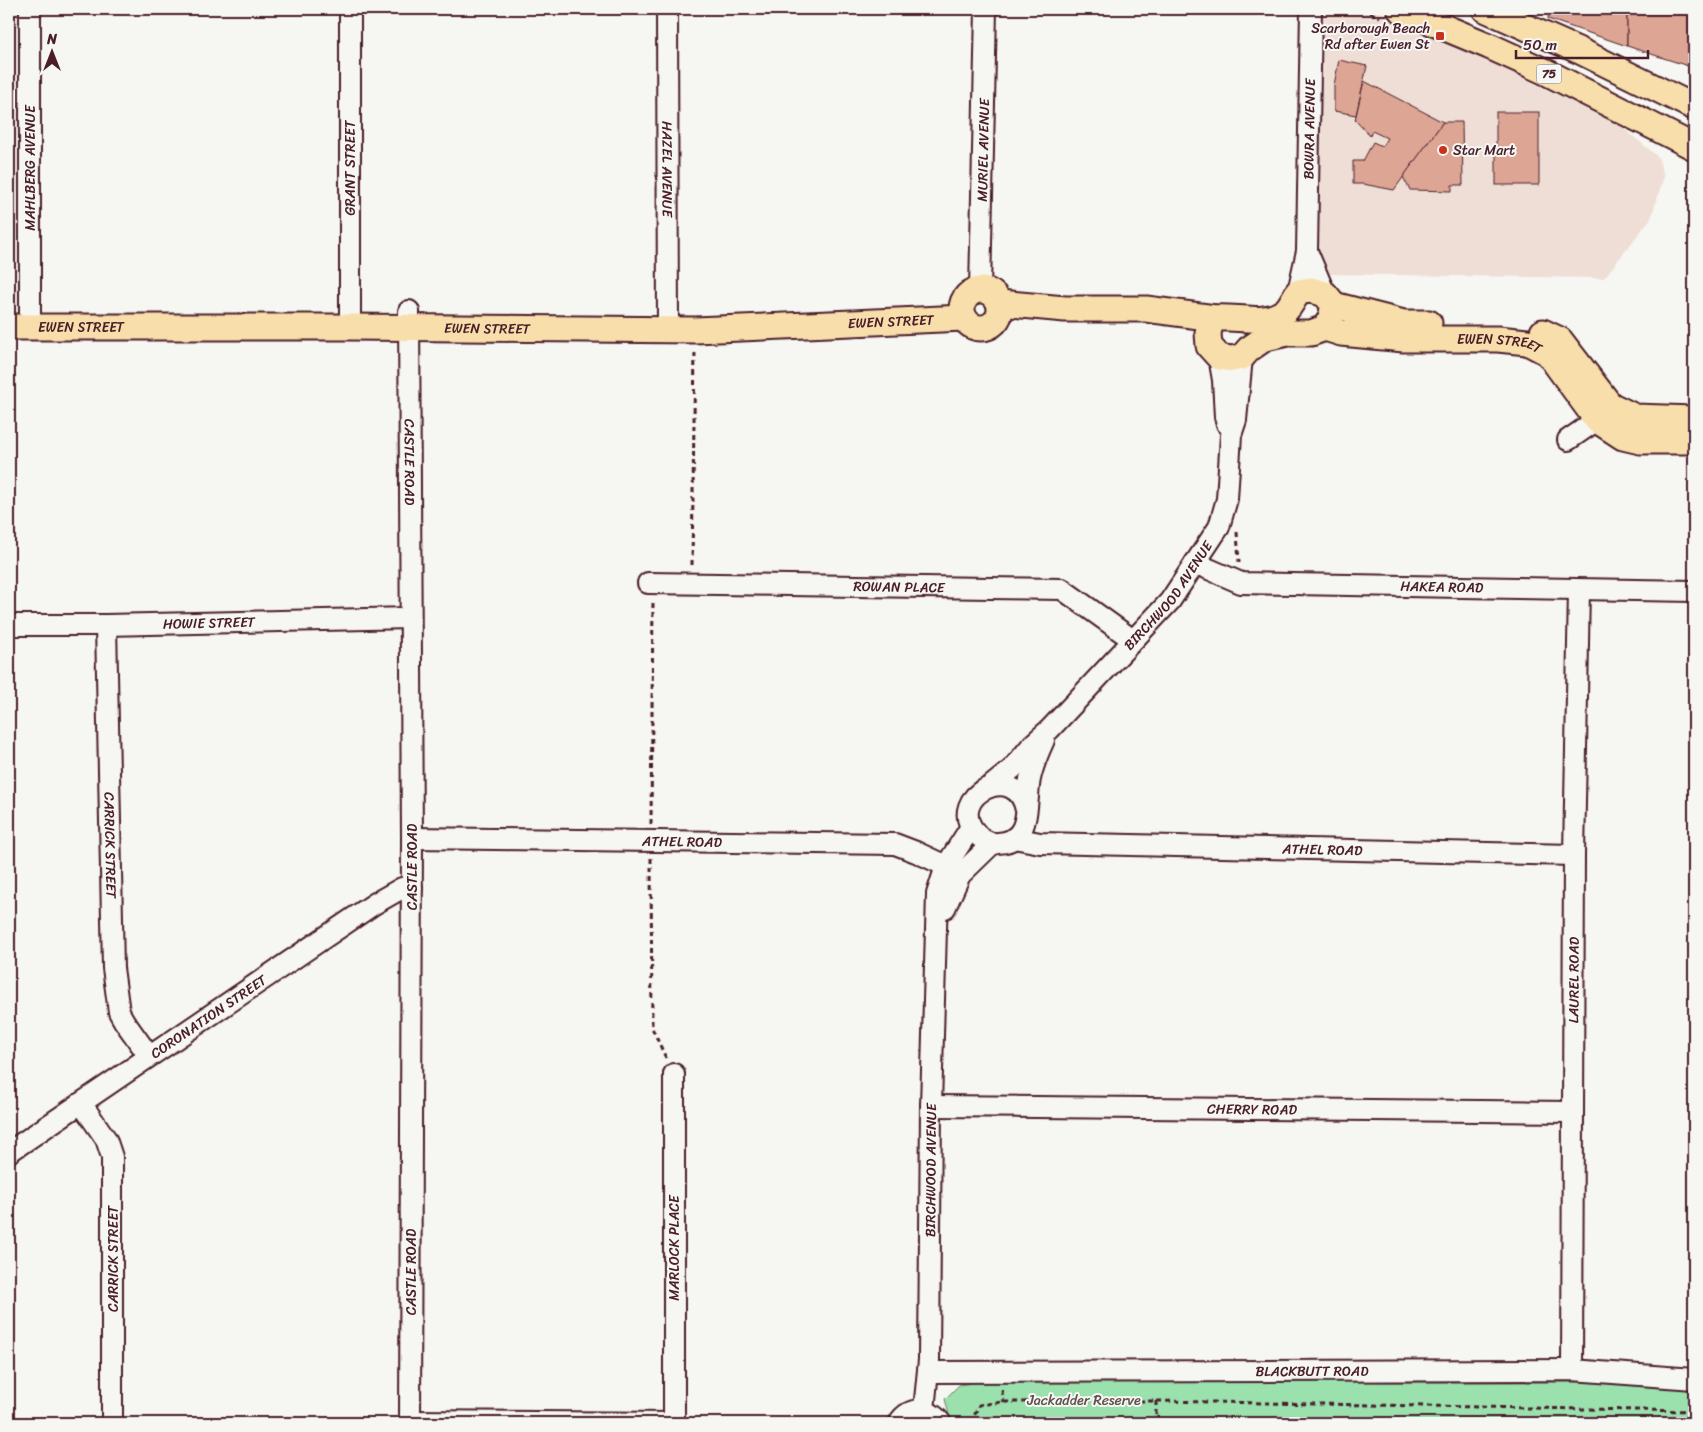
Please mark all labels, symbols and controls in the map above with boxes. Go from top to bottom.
place label: Scarborough Beach Rd after Ewen St [1311,16,1430,57]
text: N [46,27,57,52]
north arrow [28,28,78,78]
scale bar [1516,28,1648,60]
marker: Scarborough Beach Rd after Ewen St [1434,30,1446,42]
text: 50 m [1523,32,1558,58]
road number: 75 [1536,64,1562,84]
street label: BOWRA AVENUE [1296,77,1322,180]
street label: MURIEL AVENUE [969,97,997,202]
street label: MAHLBERG AVENUE [18,104,43,231]
street label: GRANT STREET [338,119,363,215]
street label: HAZEL AVENUE [655,121,680,218]
place label: Star Mart [1453,138,1515,163]
marker: Star Mart [1437,144,1449,156]
street label: EWEN STREET [847,307,935,336]
street label: EWEN STREET [38,315,125,340]
street label: EWEN STREET [444,315,531,341]
street label: EWEN STREET [1457,326,1548,361]
street label: CASTLE ROAD [397,419,423,506]
street label: BIRCHWOOD AVENUE [1117,534,1220,656]
street label: ROWAN PLACE [853,573,946,600]
street label: HAKEA ROAD [1400,573,1484,600]
street label: HOWIE STREET [163,609,256,636]
street label: CARRICK STREET [97,792,124,899]
street label: CASTLE ROAD [400,823,425,910]
street label: ATHEL ROAD [641,828,723,854]
street label: ATHEL ROAD [1281,836,1363,863]
street label: LAUREL ROAD [1561,936,1586,1023]
street label: CORONATION STREET [145,967,273,1065]
street label: CHERRY ROAD [1207,1096,1298,1122]
street label: BIRCHWOOD AVENUE [917,1102,944,1237]
street label: MARLOCK PLACE [662,1194,687,1301]
street label: CARRICK STREET [101,1205,126,1312]
street label: CASTLE ROAD [399,1228,424,1315]
street label: BLACKBUTT ROAD [1255,1358,1369,1383]
park label: Jackadder Reserve [1026,1388,1141,1413]

